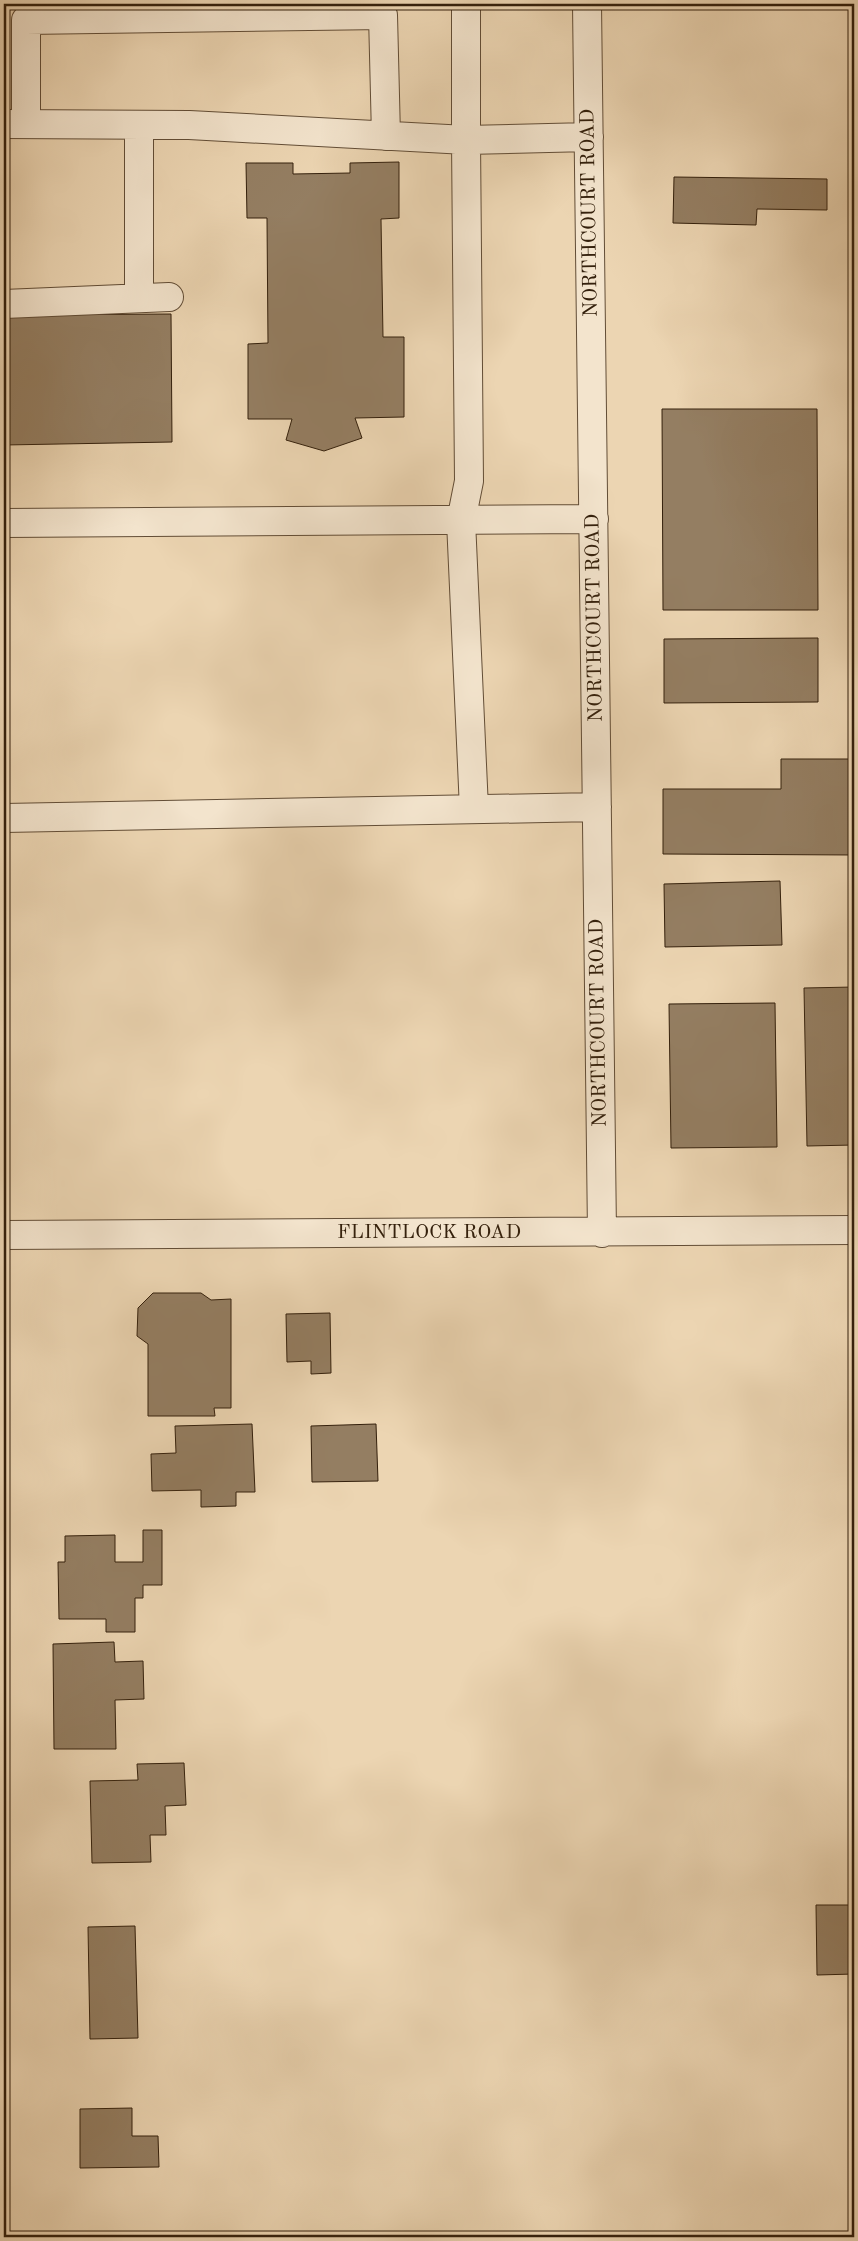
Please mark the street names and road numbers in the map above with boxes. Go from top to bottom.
street label: NORTHCOURT ROAD [578,109,602,317]
street label: NORTHCOURT ROAD [583,514,607,722]
street label: NORTHCOURT ROAD [587,919,611,1127]
street label: FLINTLOCK ROAD [337,1223,521,1243]

